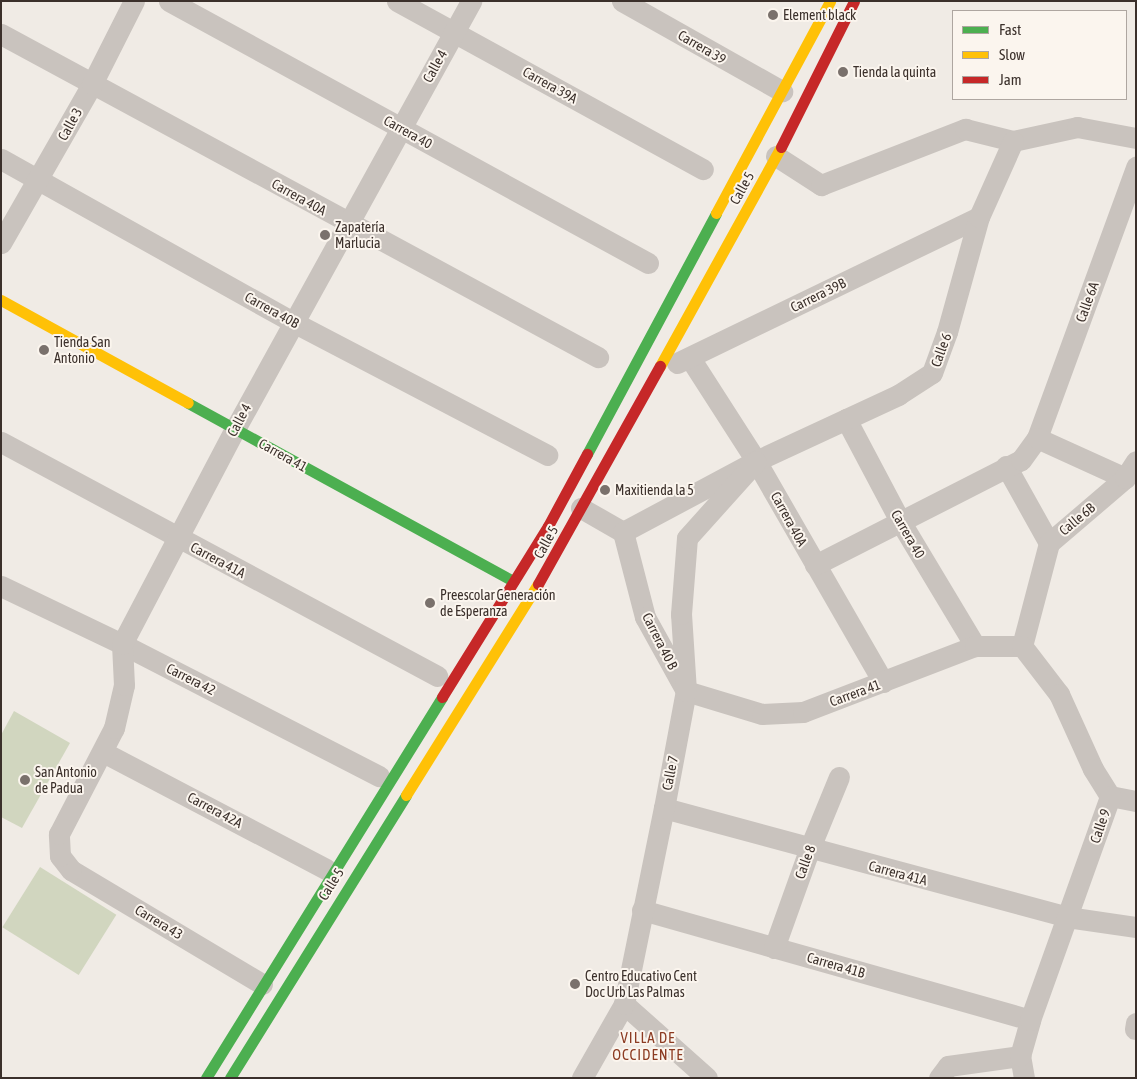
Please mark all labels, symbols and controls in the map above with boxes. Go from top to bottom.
place label: Element black [783,7,856,23]
marker: Element black [767,9,779,21]
legend [952,10,1127,100]
text: Fast [999,21,1021,38]
street label: Carrera 39 [675,27,729,67]
text: Slow [999,46,1025,63]
street label: Calle 4 [419,47,451,85]
street label: Carrera 39A [520,63,580,107]
place label: Tienda la quinta [853,64,936,80]
marker: Tienda la quinta [837,66,849,78]
text: Jam [999,71,1022,88]
street label: Calle 3 [54,105,86,143]
street label: Carrera 40 [381,112,435,152]
street label: Calle 5 [726,169,758,207]
street label: Carrera 40A [269,175,329,219]
place label: Zapatería Marlucia [335,219,385,252]
marker: Zapatería Marlucia [319,229,331,241]
street label: Carrera 39B [788,274,848,316]
street label: Calle 6A [1072,279,1102,325]
street label: Carrera 40B [242,288,302,332]
street label: Calle 6 [927,331,955,369]
place label: Tienda San Antonio [54,334,110,367]
marker: Tienda San Antonio [38,344,50,356]
street label: Calle 4 [223,401,255,439]
street label: Carrera 41 [256,435,310,475]
place label: Maxitienda la 5 [615,482,694,498]
marker: Maxitienda la 5 [599,484,611,496]
street label: Carrera 40A [767,489,811,549]
street label: Calle 6B [1056,499,1098,539]
street label: Carrera 40 [888,507,928,561]
street label: Calle 5 [530,523,562,561]
street label: Carrera 41A [188,539,248,581]
place label: Preescolar Generación de Esperanza [440,587,556,620]
marker: Preescolar Generación de Esperanza [424,597,436,609]
street label: Carrera 40 B [639,610,681,672]
street label: Carrera 42 [164,660,218,698]
street label: Carrera 41 [827,676,883,710]
street label: Calle 7 [658,754,682,792]
place label: San Antonio de Padua [35,764,97,796]
marker: San Antonio de Padua [19,774,31,786]
street label: Carrera 42A [185,789,245,831]
street label: Calle 9 [1086,807,1114,845]
street label: Calle 8 [791,843,819,881]
street label: Carrera 41A [867,857,929,889]
street label: Calle 5 [315,865,347,903]
street label: Carrera 43 [132,901,186,943]
street label: Carrera 41B [805,949,867,981]
place label: Centro Educativo Cent Doc Urb Las Palmas [585,968,697,1000]
marker: Centro Educativo Cent Doc Urb Las Palmas [569,978,581,990]
district label: VILLA DE OCCIDENTE [611,1028,685,1063]

